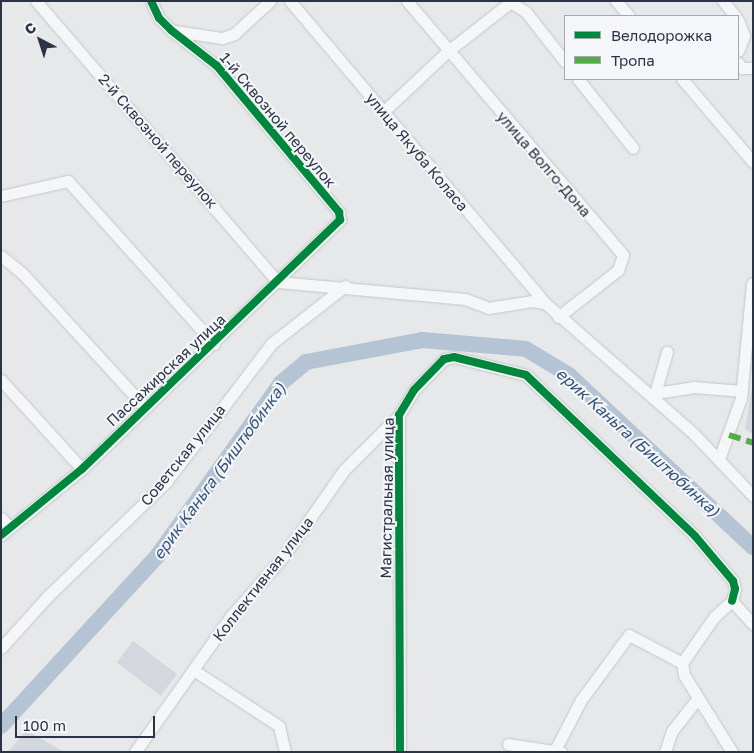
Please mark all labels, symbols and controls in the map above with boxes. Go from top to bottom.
north arrow [15,15,65,65]
legend [564,15,739,80]
text: С [21,18,39,38]
text: Велодорожка [611,26,712,44]
street label: 1-й Сквозной переулок [216,49,340,191]
text: Тропа [611,51,655,69]
street label: 2-й Сквозной переулок [95,70,221,212]
street label: улица Якуба Коласа [362,89,472,215]
street label: улица Волго-Дона [493,107,595,221]
street label: Пассажирская улица [103,310,229,430]
water label: ерик Каньга (Биштюбинка) [552,364,724,520]
water label: ерик Каньга (Биштюбинка) [149,379,289,563]
street label: Советская улица [137,401,229,509]
street label: Магистральная улица [377,417,397,579]
street label: Коллективная улица [209,513,317,645]
scale bar [18,706,158,738]
text: 100 m [23,716,66,734]

